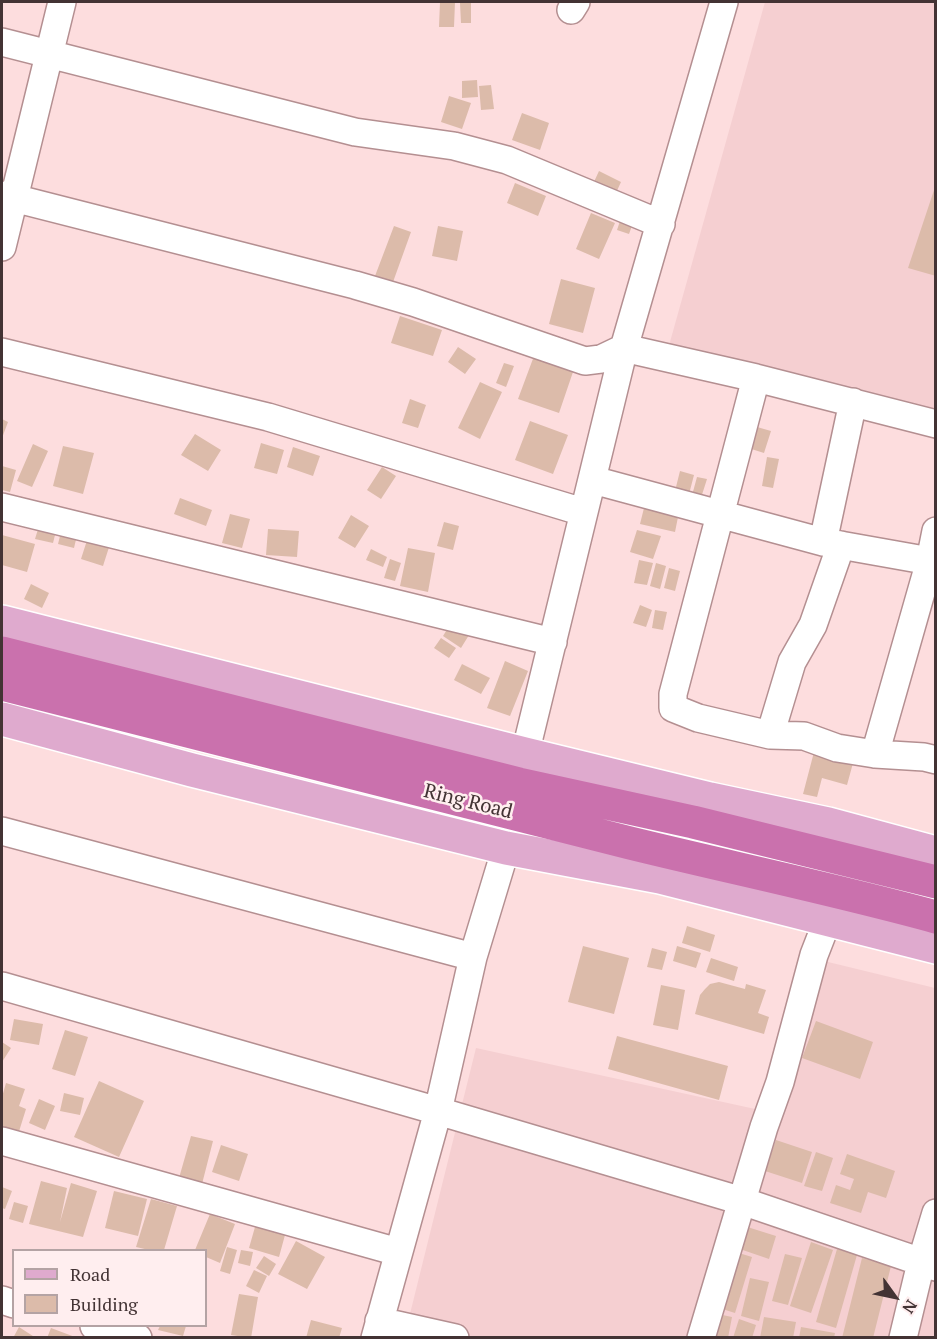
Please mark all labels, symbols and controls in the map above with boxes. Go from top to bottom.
street label: Ring Road [421,779,515,825]
legend [12,1249,207,1327]
text: Road [70,1262,110,1286]
north arrow [865,1267,925,1327]
text: Building [70,1292,138,1316]
text: N [898,1296,923,1318]

